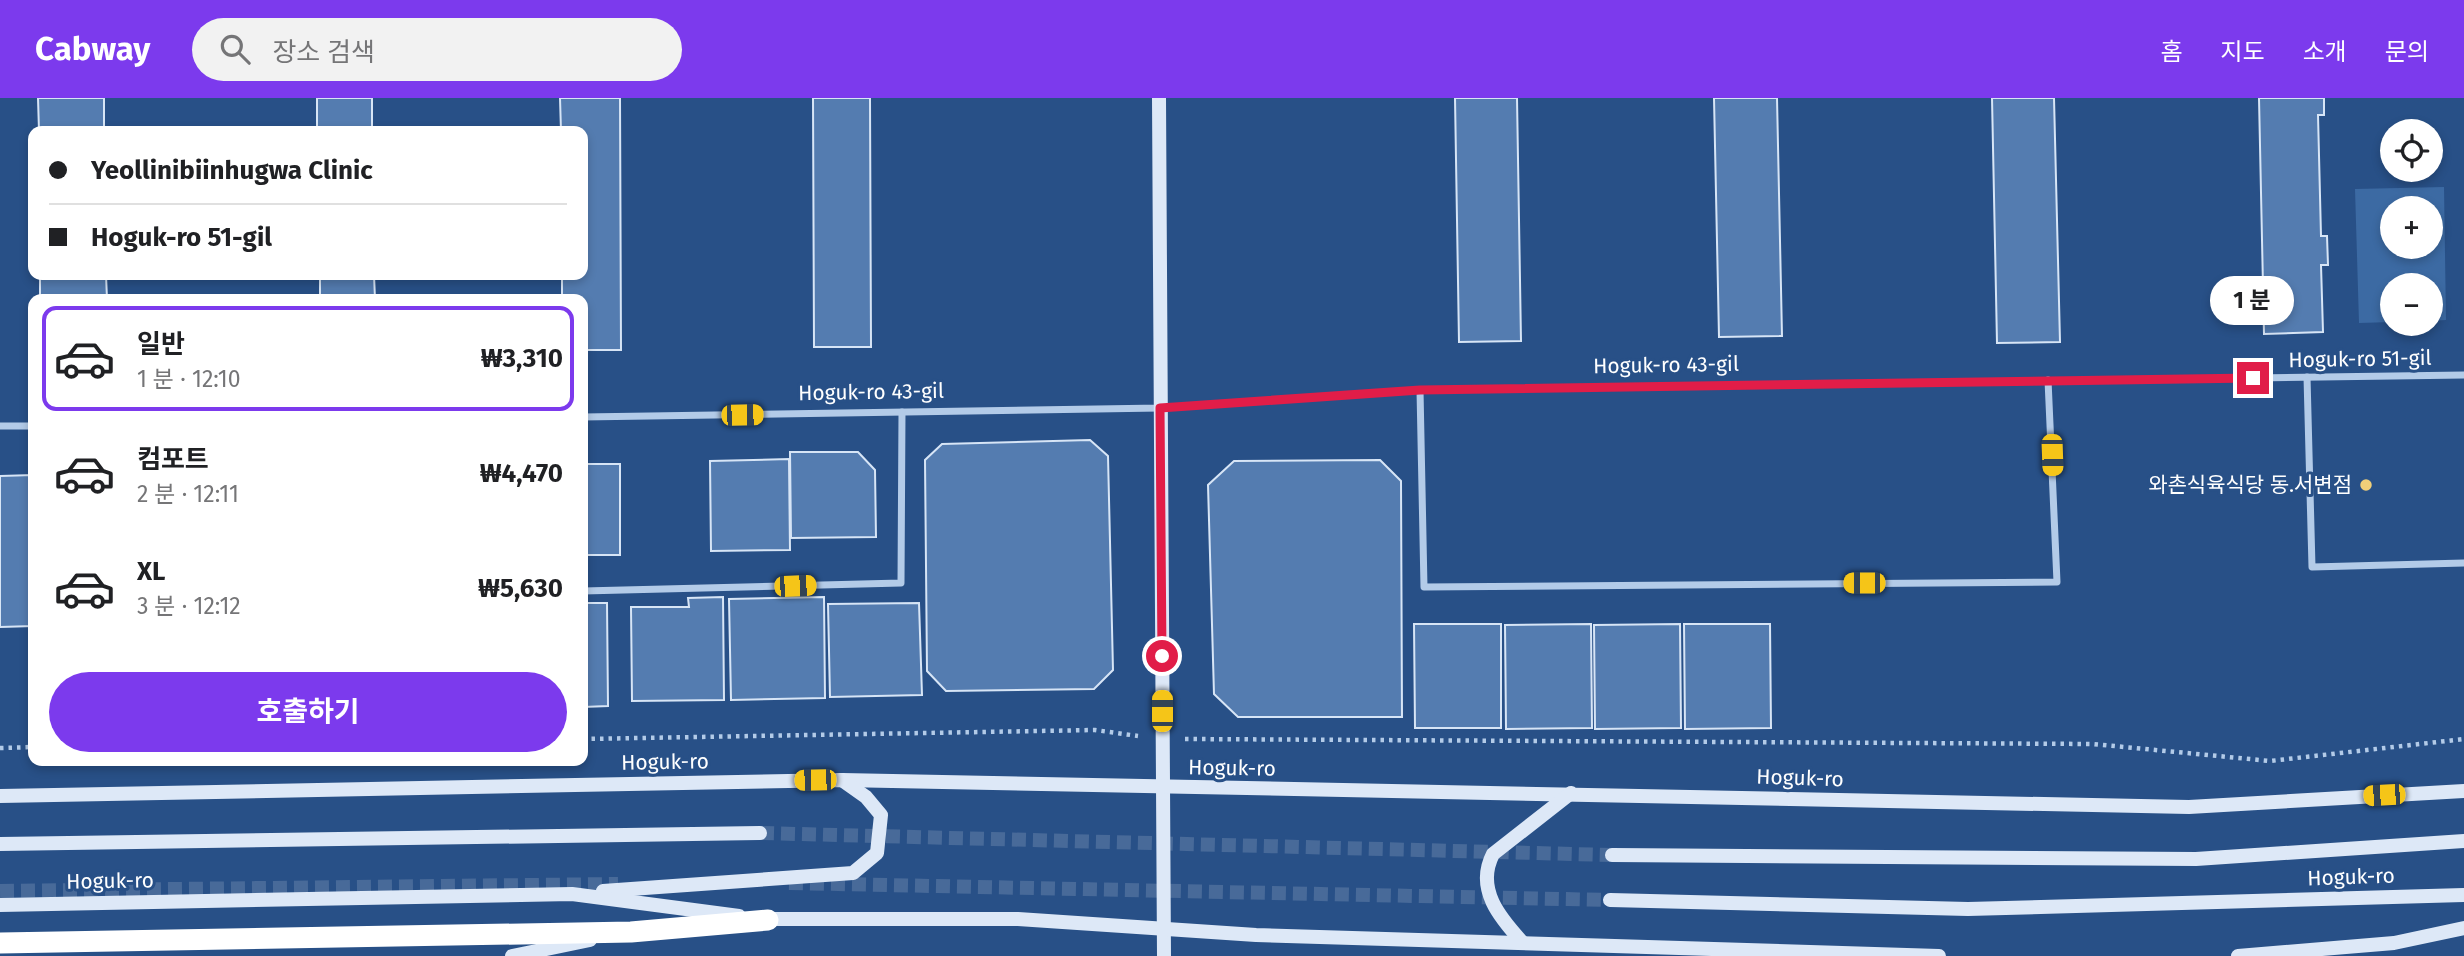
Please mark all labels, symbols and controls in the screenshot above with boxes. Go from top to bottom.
search box [192,18,682,81]
text: Cabway [35,29,150,69]
icon: search [216,30,254,68]
text: 장소 검색 [272,37,375,68]
text: 홈 [2160,38,2182,66]
text: 지도 [2220,38,2265,66]
text: 소개 [2303,38,2347,66]
text: 문의 [2385,38,2429,66]
map controls [2380,119,2443,336]
button: locate [2380,119,2443,182]
text: Yeollinibiinhugwa Clinic [91,155,373,186]
button: + [2380,196,2443,259]
text: Hoguk-ro 51-gil [91,222,272,253]
button: − [2380,273,2443,336]
callout: 1 분 [2211,276,2295,326]
text: 1 분 [2233,286,2271,314]
icon: car [53,327,116,390]
text: 일반 [137,329,185,360]
text: ₩3,310 [481,343,563,374]
street label: Hoguk-ro 51-gil [2288,345,2432,373]
street label: Hoguk-ro 43-gil [1593,351,1739,379]
route end [2237,362,2269,394]
text: 1 분 · 12:10 [137,365,241,393]
street label: Hoguk-ro 43-gil [798,378,944,406]
car [721,404,764,426]
car [2041,434,2064,476]
icon: car [53,442,116,505]
text: 컴포트 [137,444,209,475]
text: ₩4,470 [480,458,563,489]
place label: 와촌식육식당 동.서변점 [2148,472,2352,498]
marker: 와촌식육식당 동.서변점 [2358,477,2374,493]
text: 2 분 · 12:11 [137,480,239,508]
text: XL [137,556,165,587]
icon: car [53,557,116,620]
text: ₩5,630 [478,573,563,604]
car [1844,573,1886,594]
car [774,575,817,597]
text: 3 분 · 12:12 [137,592,241,620]
route start [1146,640,1178,672]
button: 호출하기 [49,672,567,752]
car [1152,690,1173,732]
street label: Hoguk-ro [621,748,709,776]
street label: Hoguk-ro [1188,754,1276,782]
street label: Hoguk-ro [1756,763,1844,793]
car [794,769,837,791]
car [2363,783,2406,807]
street label: Hoguk-ro [2307,862,2395,892]
street label: Hoguk-ro [66,867,154,895]

